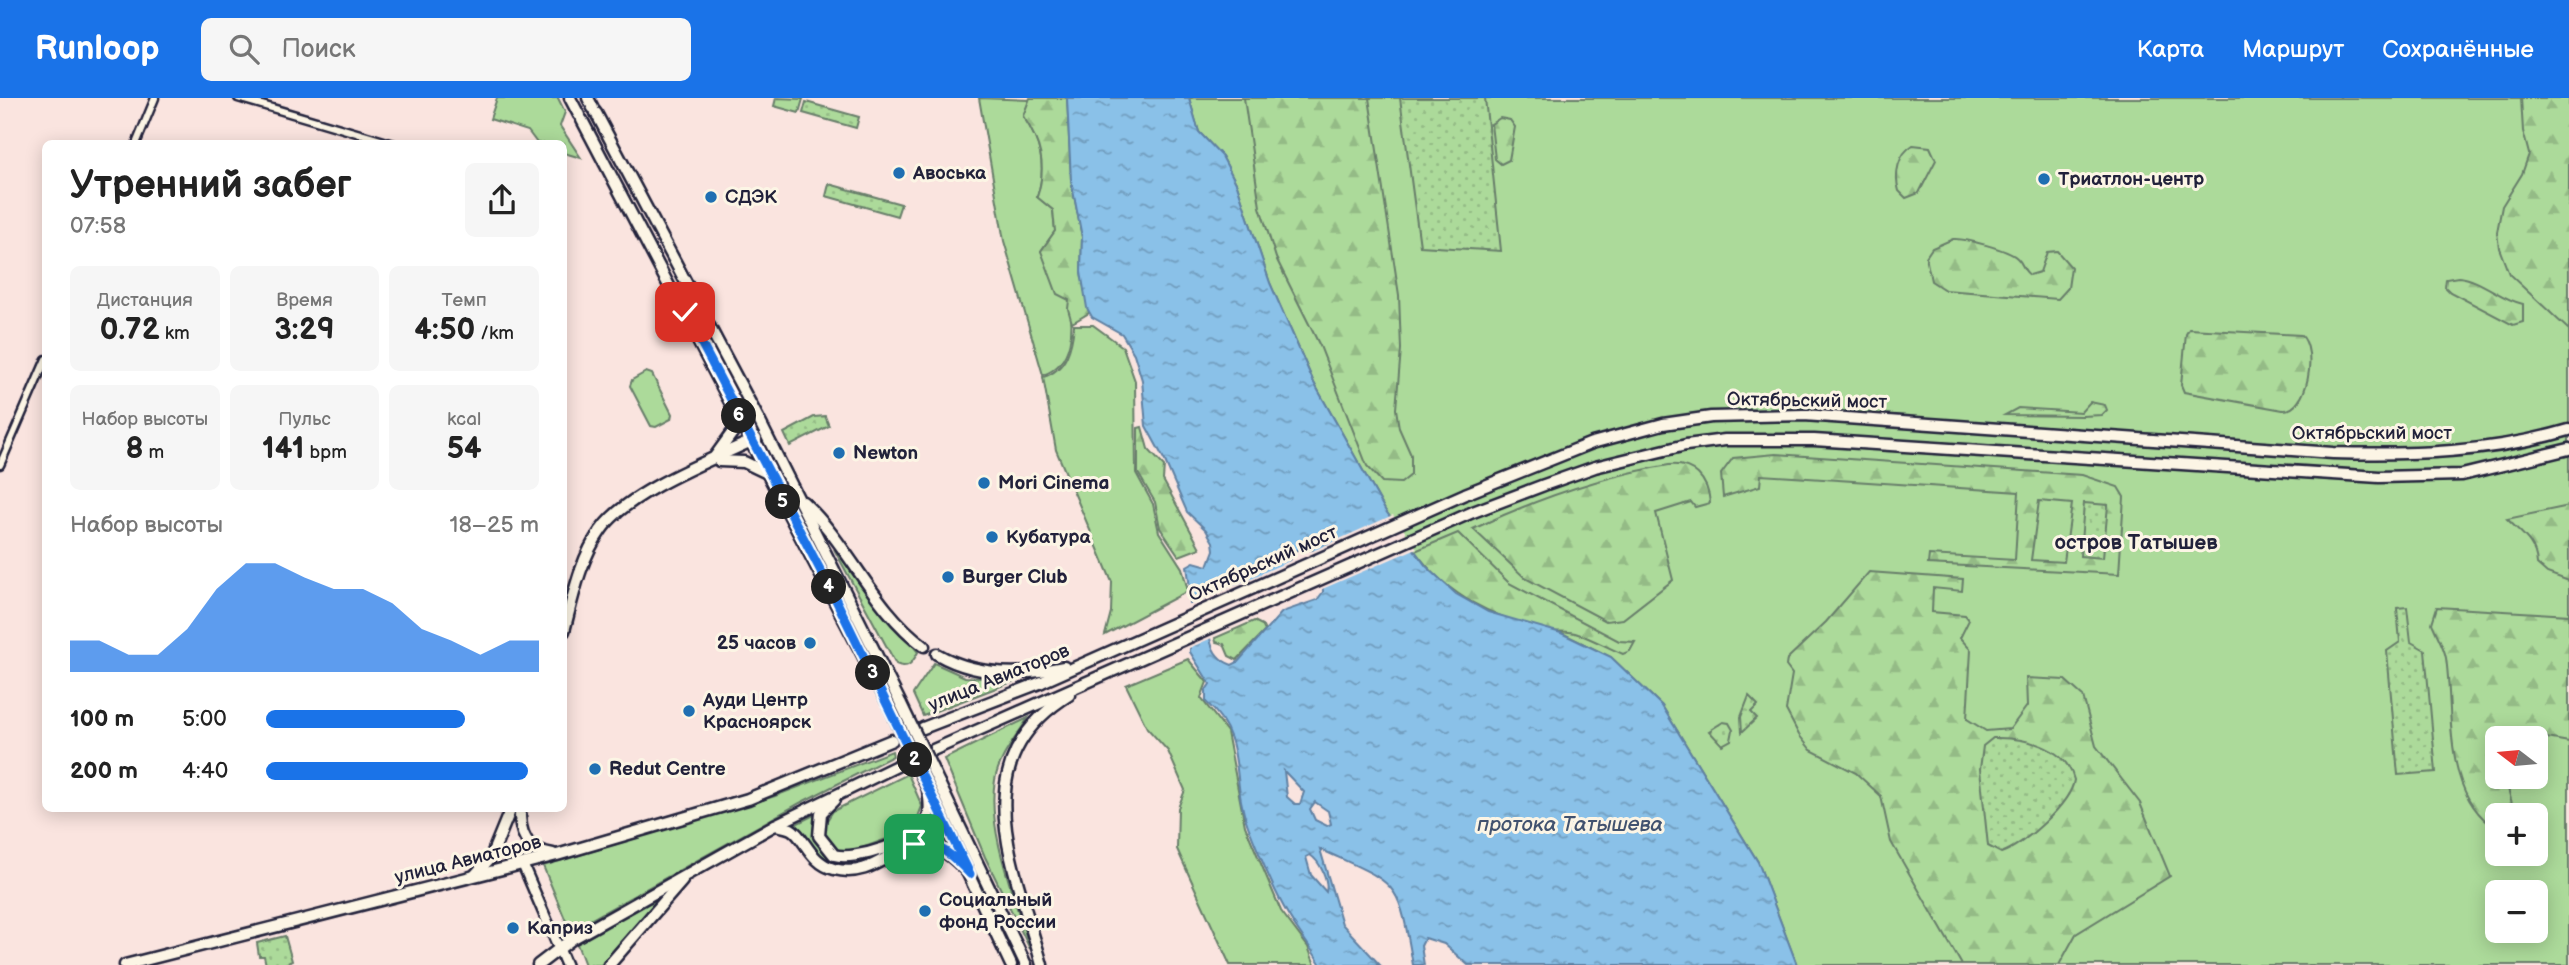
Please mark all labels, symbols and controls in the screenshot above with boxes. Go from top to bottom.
search box [201,18,691,81]
text: Runloop [35,29,159,69]
icon: search [225,30,263,68]
text: Поиск [281,34,356,65]
text: Карта [2137,35,2204,64]
text: Маршрут [2242,35,2344,64]
text: Сохранённые [2382,35,2534,64]
place label: Авоська [912,162,987,185]
text: Утренний забег [70,163,352,208]
button: share [465,163,539,237]
marker: Авоська [891,165,907,181]
place label: Триатлон-центр [2058,168,2205,191]
marker: Триатлон-центр [2036,171,2052,187]
place label: СДЭК [725,186,777,209]
marker: СДЭК [703,189,719,205]
text: 07:58 [70,212,126,240]
pin [655,282,715,342]
text: Дистанция [97,289,193,312]
text: Время [276,289,333,312]
text: Темп [442,289,487,312]
icon: check [666,293,704,331]
text: 0.72 [100,312,160,348]
text: 3:29 [274,312,335,348]
text: 4:50 [414,312,475,348]
text: km [160,322,190,345]
text: /km [475,322,514,345]
street label: Октябрьский мост [1727,388,1888,414]
pin: 6 [722,398,756,434]
text: 6 [733,404,744,427]
text: Набор высоты [82,408,208,431]
text: Пульс [278,408,331,431]
text: kcal [447,408,481,431]
street label: Октябрьский мост [2292,422,2452,445]
text: 8 [125,431,143,467]
text: 141 [262,431,304,467]
text: 54 [447,431,482,467]
text: m [143,441,164,464]
text: bpm [304,441,347,464]
place label: Newton [853,442,918,465]
marker: Newton [831,445,847,461]
place label: Mori Cinema [998,472,1109,495]
marker: Mori Cinema [976,475,992,491]
pin: 5 [766,484,800,520]
text: 5 [777,490,788,513]
text: Набор высоты [70,511,223,539]
text: 18–25 m [450,511,539,539]
street label: Октябрьский мост [1185,521,1341,607]
place label: Кубатура [1006,526,1092,549]
marker: Кубатура [984,529,1000,545]
district label: остров Татышев [2054,530,2218,555]
place label: Burger Club [962,566,1068,589]
marker: Burger Club [940,569,956,585]
pin: 4 [812,570,846,604]
text: 4 [823,575,834,598]
place label: 25 часов [717,632,797,655]
marker: 25 часов [802,635,818,651]
street label: улица Авиаторов [925,639,1073,717]
pin: 3 [856,656,890,690]
text: 3 [867,661,878,684]
place label: Ауди Центр Красноярск [702,689,812,734]
marker: Ауди Центр Красноярск [681,703,697,719]
text: 100 m [70,705,134,733]
text: 5:00 [182,705,227,733]
north arrow [2485,726,2548,789]
map controls [2485,726,2548,943]
pin: 2 [898,742,932,778]
text: 2 [909,748,920,771]
text: 200 m [70,757,138,785]
text: 4:40 [182,757,228,785]
place label: Redut Centre [609,758,726,781]
marker: Redut Centre [587,761,603,777]
button: + [2485,803,2548,866]
water label: протока Татышева [1477,812,1663,837]
pin [884,814,944,874]
icon: arrive [895,825,933,863]
street label: улица Авиаторов [392,831,544,889]
button: − [2485,880,2548,943]
place label: Социальный фонд России [939,889,1056,934]
marker: Социальный фонд России [917,903,933,919]
place label: Каприз [527,917,593,940]
marker: Каприз [505,920,521,936]

